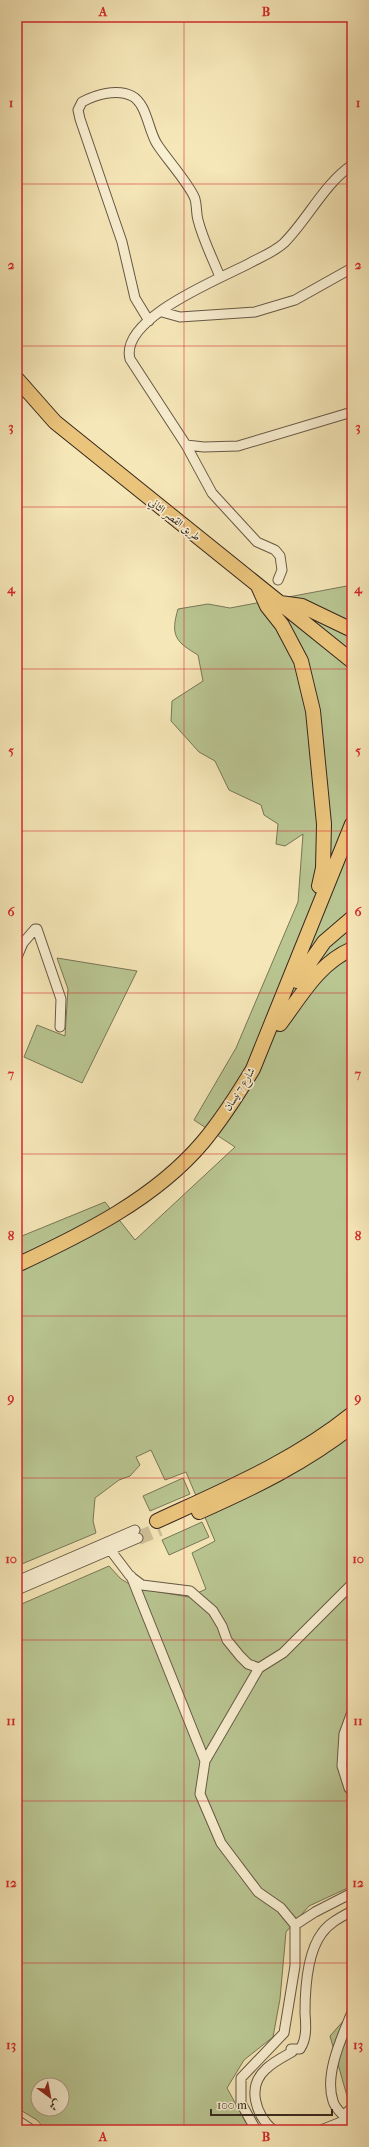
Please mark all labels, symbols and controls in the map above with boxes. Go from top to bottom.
text: A [98,4,108,19]
text: B [262,4,271,19]
text: 1 [9,95,14,110]
text: 1 [356,95,361,110]
text: 2 [8,257,15,272]
text: 2 [355,257,362,272]
text: 3 [8,419,14,435]
text: 3 [355,419,361,435]
street label: طريق القصر الثاني [145,495,203,545]
text: 4 [6,581,16,597]
text: 4 [353,581,363,597]
text: 5 [8,743,14,758]
text: 5 [355,743,361,758]
text: 6 [7,904,15,919]
text: 6 [354,904,362,919]
street label: شارع 7 نيسان [221,1065,260,1115]
text: 7 [7,1066,15,1081]
text: 7 [354,1066,362,1081]
text: 8 [8,1228,15,1243]
text: 8 [355,1228,362,1243]
text: 9 [7,1390,15,1406]
text: 9 [354,1390,362,1406]
text: 10 [5,1551,17,1566]
text: 10 [352,1551,364,1566]
text: 11 [6,1713,16,1728]
text: 11 [353,1713,363,1728]
text: 12 [5,1875,17,1890]
text: 12 [352,1875,364,1890]
text: 13 [6,2037,16,2053]
text: 13 [353,2037,363,2053]
north arrow [30,2077,70,2117]
scale bar [211,2091,332,2117]
text: ش [47,2097,63,2114]
text: 100 m [217,2098,247,2112]
text: A [98,2129,108,2144]
text: B [262,2129,271,2144]

